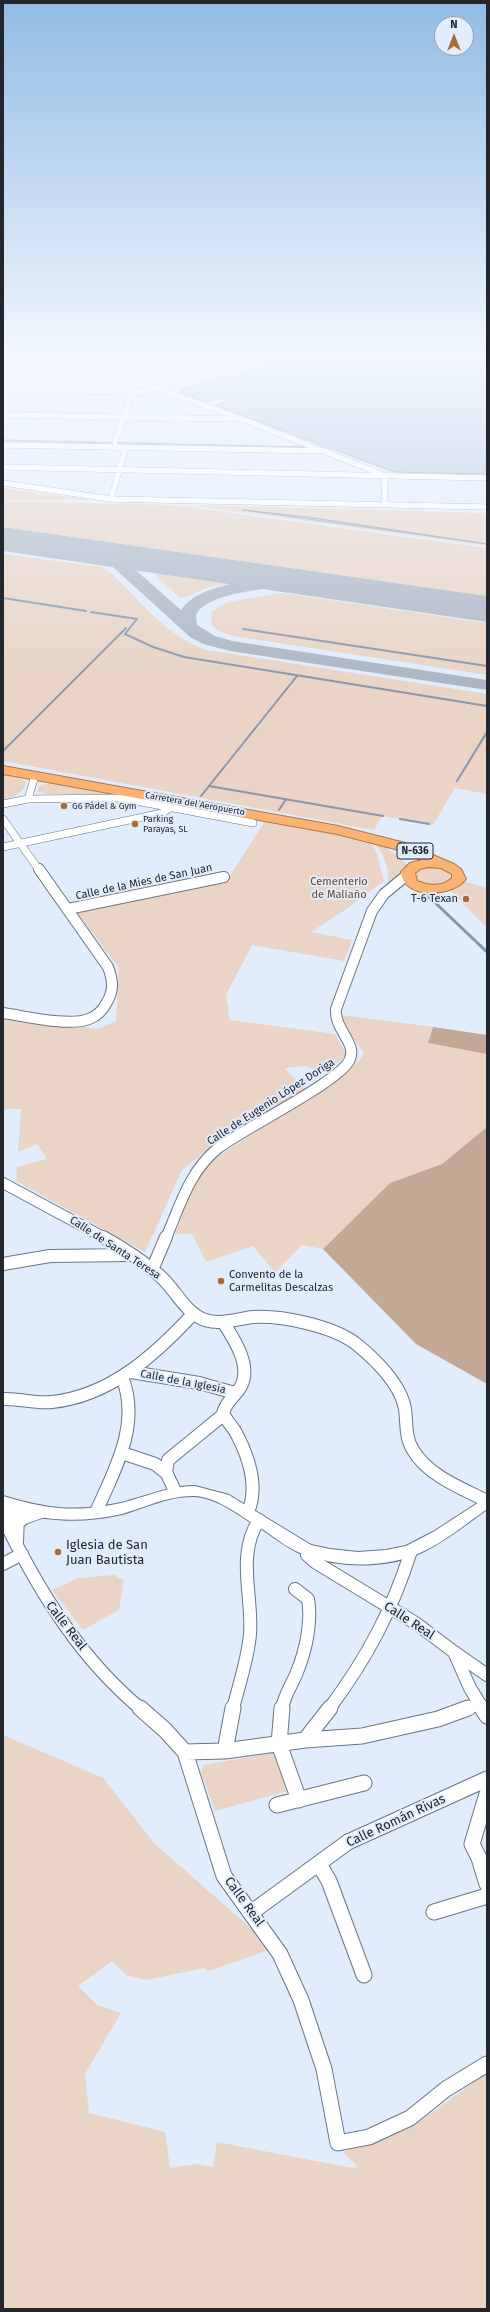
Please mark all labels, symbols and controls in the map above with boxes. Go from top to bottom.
north arrow [434,16,474,56]
text: N [450,18,458,31]
street label: Carretera del Aeropuerto [144,790,246,818]
marker: G6 Pádel & Gym [59,801,69,811]
place label: G6 Pádel & Gym [72,801,137,811]
place label: Parking Parayas, SL [143,814,188,835]
marker: Parking Parayas, SL [130,819,140,829]
road number: N-636 [397,843,433,859]
street label: Calle de la Mies de San Juan [74,861,214,903]
park label: Cementerio de Maliaño [310,875,368,901]
place label: T-6 Texan [411,892,458,906]
marker: T-6 Texan [461,894,471,904]
street label: Calle de Eugenio López Doriga [205,1056,337,1148]
street label: Calle de Santa Teresa [67,1214,163,1282]
place label: Convento de la Carmelitas Descalzas [229,1268,333,1294]
marker: Convento de la Carmelitas Descalzas [216,1276,226,1286]
street label: Calle de la Iglesia [139,1367,227,1397]
place label: Iglesia de San Juan Bautista [66,1537,148,1568]
marker: Iglesia de San Juan Bautista [53,1547,63,1557]
street label: Calle Real [42,1599,90,1653]
street label: Calle Real [381,1599,437,1643]
street label: Calle Román Rivas [344,1791,448,1851]
street label: Calle Real [221,1874,267,1930]

